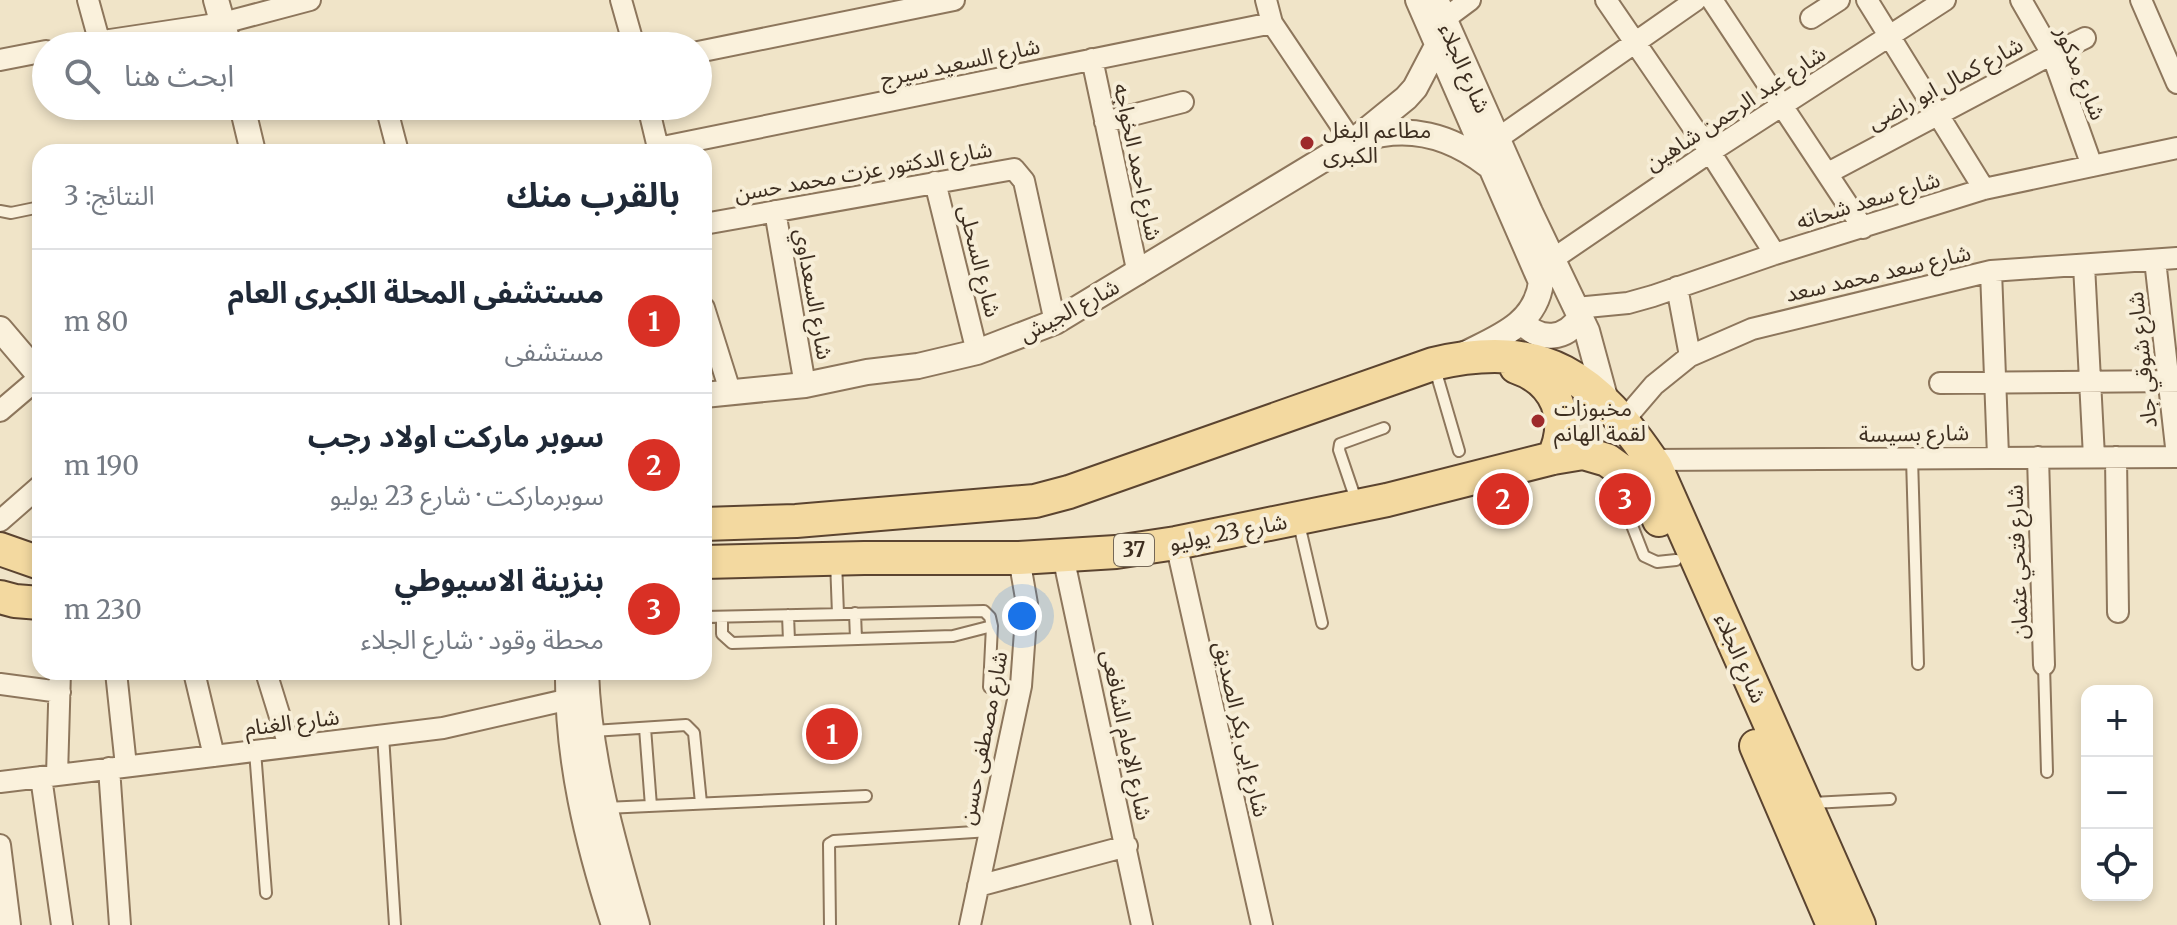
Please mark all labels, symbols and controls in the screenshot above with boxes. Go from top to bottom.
street label: شارع الجلاء [1430,19,1497,118]
street label: شارع مدكور [2046,21,2113,125]
street label: شارع كمال ابو راضى [1862,30,2029,138]
street label: شارع السعيد سيرج [878,31,1043,96]
search box [32,32,712,120]
street label: شارع عبد الرحمن شاهين [1639,39,1832,179]
icon: search [60,54,104,98]
text: ابحث هنا [124,56,234,94]
street label: شارع احمد الخواجه [1105,81,1168,244]
place label: مطاعم البغل الكبرى [1323,116,1431,169]
marker: مطاعم البغل الكبرى [1298,134,1316,152]
street label: شارع الدكتور عزت محمد حسن [732,135,995,210]
street label: شارع سعد شحاته [1793,165,1944,238]
text: بالقرب منك [506,174,680,216]
text: النتائج: 3 [64,179,155,212]
street label: شارع السحلى [950,202,1007,321]
street label: شارع السعداوي [786,226,839,362]
street label: شارع سعد محمد سعد [1783,238,1974,311]
street label: شارع الجيش [1014,272,1125,351]
text: مستشفى المحلة الكبرى العام [228,273,604,311]
street label: شارع شوقي جاد [2121,290,2166,430]
text: 80 m [64,305,128,338]
text: 1 [648,305,660,338]
text: مستشفى [504,335,604,368]
place label: مخبوزات لقمة الهانم [1554,394,1646,450]
marker: مخبوزات لقمة الهانم [1529,412,1547,430]
text: سوبر ماركت اولاد رجب [308,417,604,455]
street label: شارع بسيسة [1859,418,1969,451]
text: 190 m [64,449,139,482]
text: 2 [646,449,662,482]
pin: 2 [1477,469,1529,529]
pin: 3 [1599,469,1651,529]
text: سوبرماركت · شارع 23 يوليو [330,479,604,512]
street label: شارع فتحي عثمان [2000,484,2037,640]
street label: شارع 23 يوليو [1167,507,1290,560]
road number: 37 [1114,534,1154,566]
text: بنزينة الاسيوطي [395,561,604,599]
text: 230 m [64,593,142,626]
text: 3 [647,593,661,626]
your location [1002,596,1042,636]
street label: شارع الجلاء [1706,609,1773,708]
text: محطة وقود · شارع الجلاء [361,623,604,656]
street label: شارع ابى بكر الصديق [1205,638,1276,820]
street label: شارع الإمام الشافعى [1092,647,1159,823]
street label: شارع مصطفى حسن [952,649,1016,828]
map controls [2081,685,2153,901]
button: + [2081,685,2153,757]
street label: شارع الغنام [243,702,341,745]
pin: 1 [806,704,858,764]
button: − [2081,757,2153,829]
button: locate [2081,829,2153,901]

